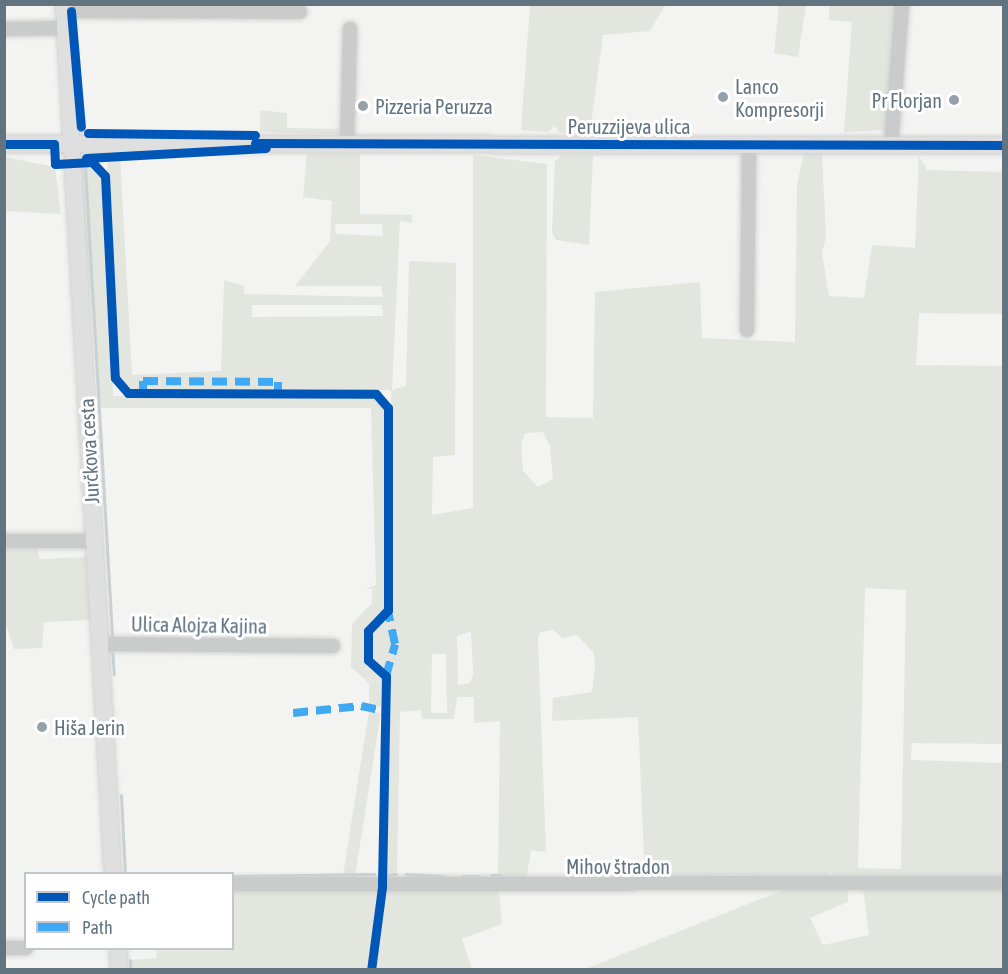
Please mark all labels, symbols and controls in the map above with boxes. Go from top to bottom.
place label: Lanco Kompresorji [735,74,824,121]
place label: Pr Florjan [872,88,942,112]
marker: Lanco Kompresorji [716,90,730,104]
marker: Pr Florjan [947,93,961,107]
place label: Pizzeria Peruzza [375,94,493,118]
marker: Pizzeria Peruzza [356,99,370,113]
street label: Peruzzijeva ulica [567,114,691,138]
street label: Jurčkova cesta [74,398,104,504]
street label: Ulica Alojza Kajina [131,612,267,638]
place label: Hiša Jerin [54,715,125,739]
marker: Hiša Jerin [35,720,49,734]
street label: Mihov štradon [566,854,670,878]
legend [24,872,234,950]
text: Cycle path [82,887,150,908]
text: Path [82,917,113,938]

